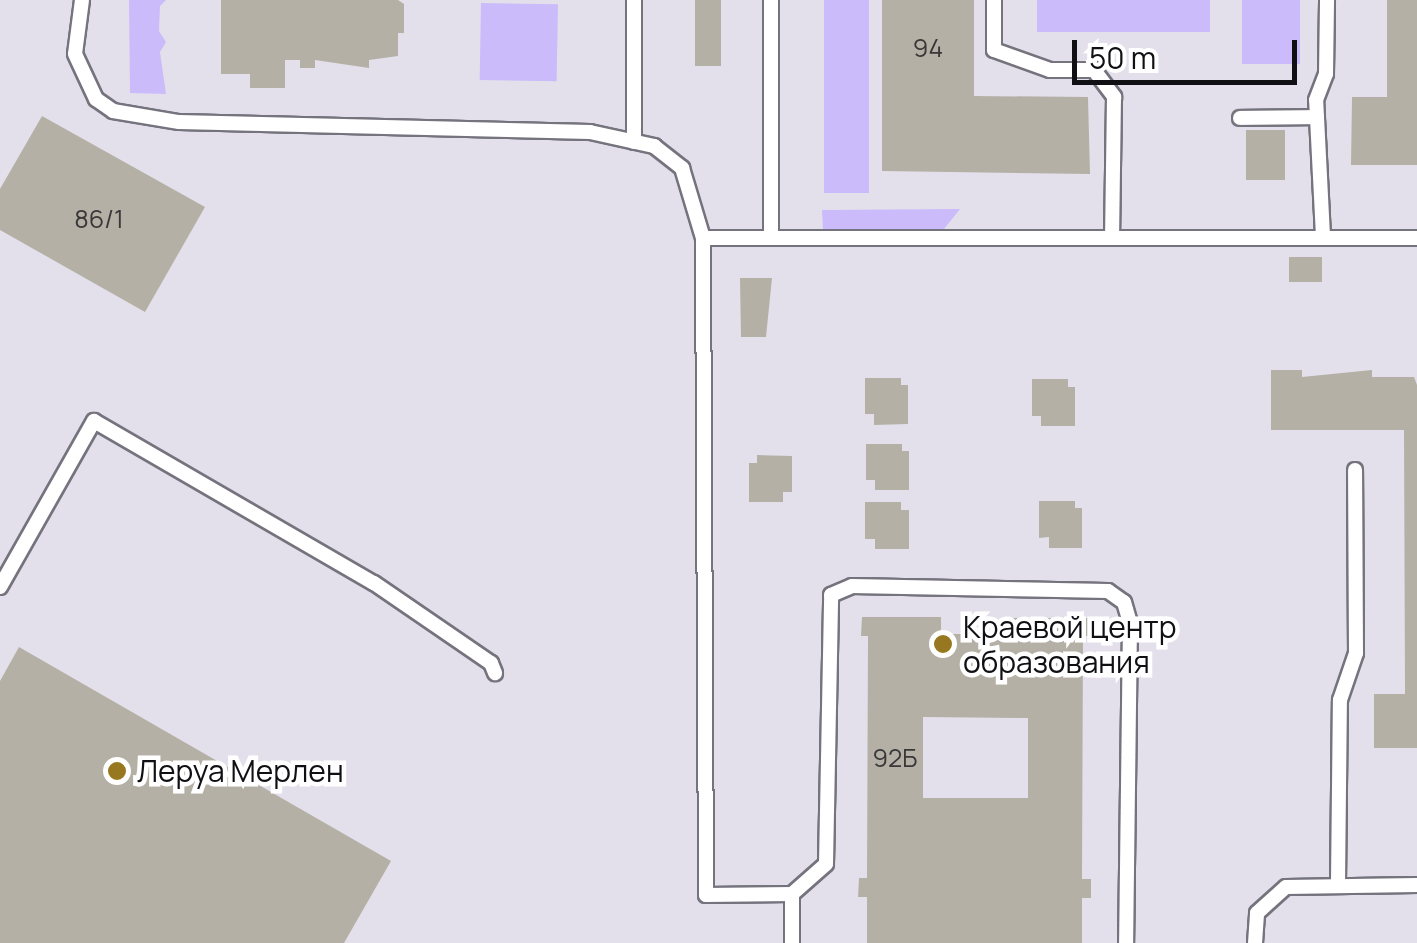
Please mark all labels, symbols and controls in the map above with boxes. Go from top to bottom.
scale bar [1077,20,1302,82]
house number: 94 [913,33,943,63]
text: 50 m [1089,37,1156,78]
house number: 86/1 [74,204,124,234]
place label: Краевой центр образования [963,609,1176,680]
marker: Краевой центр образования [932,633,954,655]
house number: 92Б [873,743,917,773]
place label: Леруа Мерлен [137,753,344,789]
marker: Леруа Мерлен [106,760,128,782]

